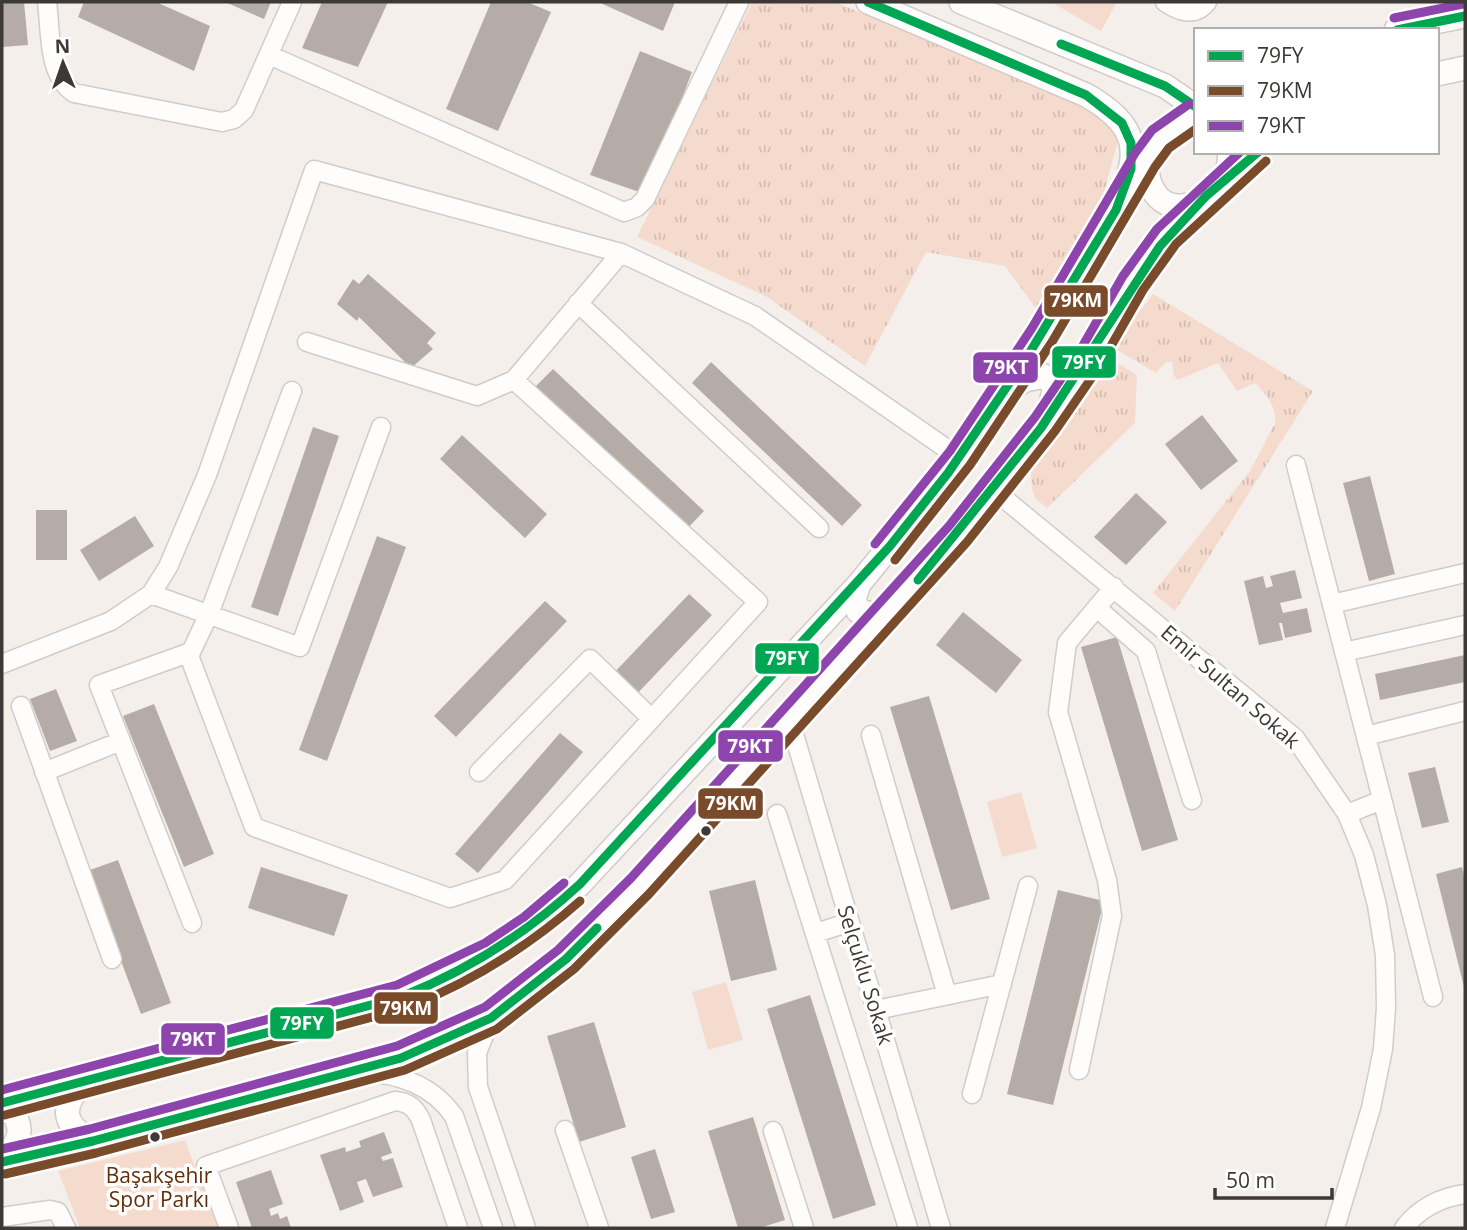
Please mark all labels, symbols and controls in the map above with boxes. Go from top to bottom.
north arrow [28,28,98,98]
legend [1194,28,1439,154]
text: N [54,33,71,59]
text: 79FY [1257,41,1304,69]
text: 79KM [1257,76,1313,104]
text: 79KT [1257,111,1306,139]
line badge: 79KM [1043,284,1109,318]
text: 79KM [1050,287,1102,313]
line badge: 79FY [1051,345,1117,379]
text: 79FY [1062,349,1106,375]
line badge: 79KT [972,351,1039,384]
text: 79KT [983,354,1029,380]
street label: Emir Sultan Sokak [1155,618,1306,754]
line badge: 79FY [754,642,820,675]
text: 79FY [765,645,809,671]
line badge: 79KT [717,729,784,763]
text: 79KT [727,733,773,759]
line badge: 79KM [697,787,764,820]
text: 79KM [705,790,757,816]
unlabelled marker [699,824,713,838]
street label: Selçuklu Sokak [832,902,900,1048]
line badge: 79KM [373,991,439,1025]
text: 79KM [380,995,432,1021]
line badge: 79FY [269,1006,335,1040]
text: 79FY [280,1010,324,1036]
line badge: 79KT [160,1022,226,1056]
text: 79KT [170,1026,216,1052]
unlabelled marker [148,1130,162,1144]
scale bar [1215,1156,1332,1200]
park label: Başakşehir Spor Parkı [106,1161,213,1213]
text: 50 m [1226,1166,1275,1194]

